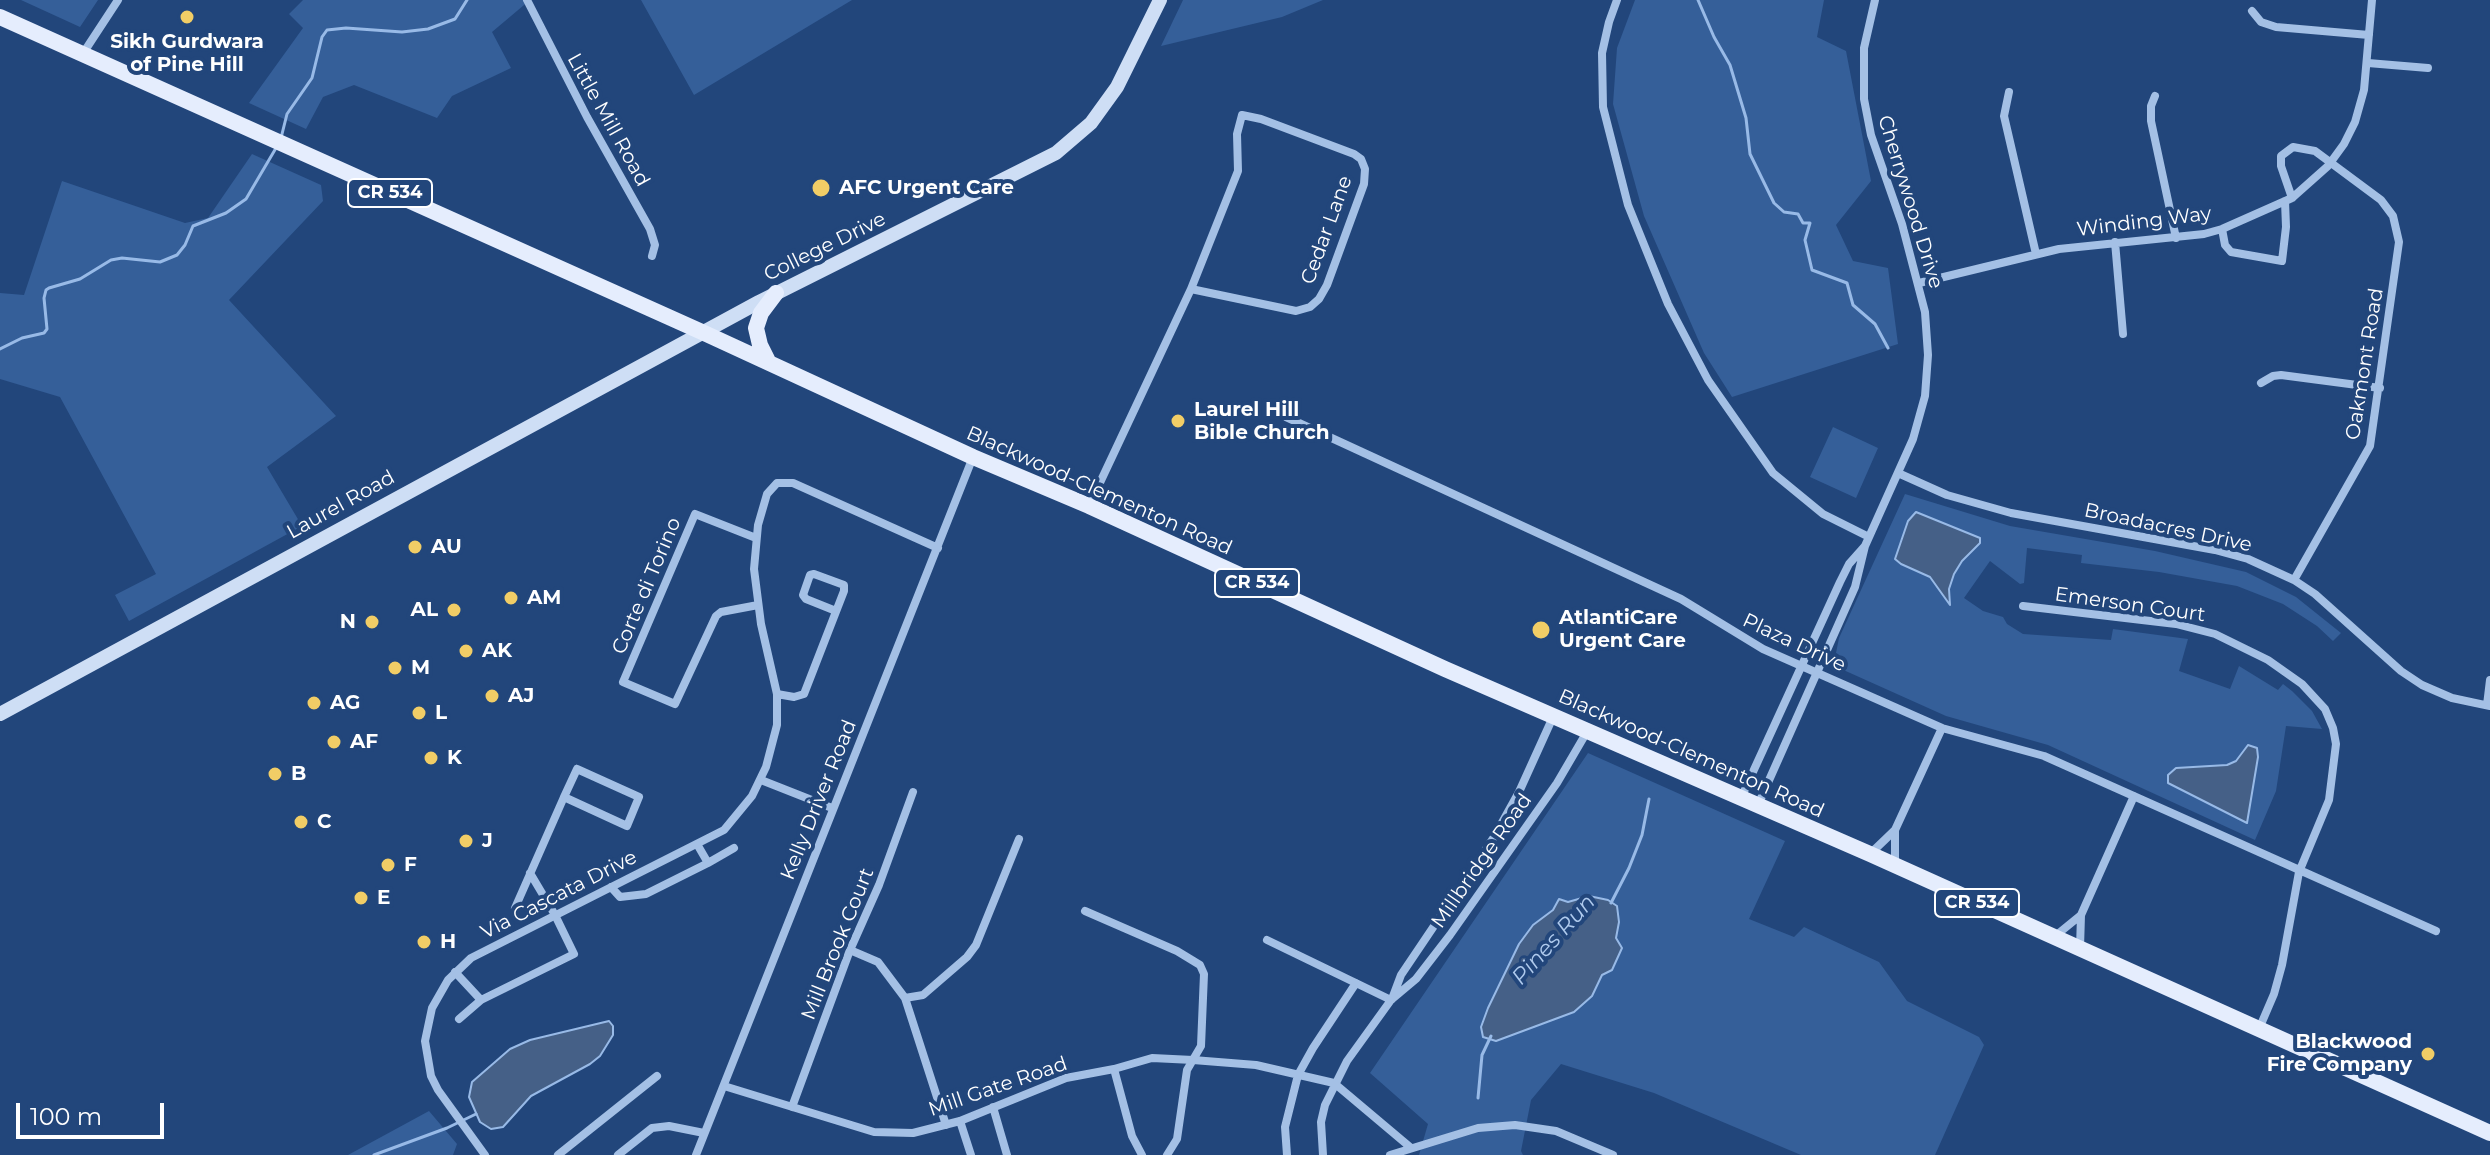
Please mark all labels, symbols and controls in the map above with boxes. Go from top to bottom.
marker: Sikh Gurdwara of Pine Hill [178,8,196,26]
place label: Sikh Gurdwara of Pine Hill [110,30,264,77]
street label: Little Mill Road [562,49,654,191]
street label: Cherrywood Drive [1872,113,1948,291]
street label: Cedar Lane [1296,173,1358,287]
place label: AFC Urgent Care [839,176,1014,200]
marker: AFC Urgent Care [810,177,832,199]
road number: CR 534 [348,179,432,207]
street label: Winding Way [2075,202,2213,242]
street label: College Drive [760,207,890,287]
street label: Oakmont Road [2341,286,2389,442]
place label: Laurel Hill Bible Church [1194,398,1329,445]
marker: Laurel Hill Bible Church [1169,412,1187,430]
street label: Blackwood-Clementon Road [962,421,1236,561]
street label: Laurel Road [283,465,399,545]
street label: Broadacres Drive [2082,498,2254,558]
street label: Corte di Torino [607,514,687,658]
place label: AU [431,535,462,559]
marker: AU [406,538,424,556]
road number: CR 534 [1215,569,1299,597]
street label: Emerson Court [2053,583,2207,627]
place label: AM [527,586,561,610]
marker: AM [502,589,520,607]
place label: AL [411,598,438,622]
marker: AL [445,601,463,619]
place label: AtlantiCare Urgent Care [1559,606,1686,653]
street label: Plaza Drive [1739,609,1849,677]
place label: N [340,610,356,634]
marker: N [363,613,381,631]
marker: AtlantiCare Urgent Care [1530,619,1552,641]
place label: AK [482,639,512,663]
marker: AK [457,642,475,660]
place label: M [411,656,430,680]
marker: M [386,659,404,677]
place label: AJ [508,684,534,708]
street label: Blackwood-Clementon Road [1554,684,1828,824]
marker: AJ [483,687,501,705]
place label: AG [330,691,361,715]
marker: AG [305,694,323,712]
place label: L [435,701,447,725]
marker: L [410,704,428,722]
street label: Kelly Driver Road [776,716,862,884]
place label: AF [350,730,378,754]
marker: AF [325,733,343,751]
place label: K [447,746,462,770]
marker: K [422,749,440,767]
place label: B [291,762,306,786]
marker: B [266,765,284,783]
street label: Millbridge Road [1427,789,1537,933]
place label: C [317,810,331,834]
marker: C [292,813,310,831]
place label: J [482,829,493,853]
marker: J [457,832,475,850]
street label: Via Cascata Drive [477,845,641,945]
place label: F [404,853,417,877]
marker: F [379,856,397,874]
street label: Mill Brook Court [797,865,879,1023]
place label: E [377,886,390,910]
marker: E [352,889,370,907]
road number: CR 534 [1935,889,2019,917]
water label: Pines Run [1507,890,1601,990]
place label: H [440,930,456,954]
marker: H [415,933,433,951]
place label: Blackwood Fire Company [2267,1030,2412,1077]
marker: Blackwood Fire Company [2419,1045,2437,1063]
street label: Mill Gate Road [925,1052,1071,1122]
scale bar [20,1087,168,1137]
text: 100 m [30,1102,102,1131]

